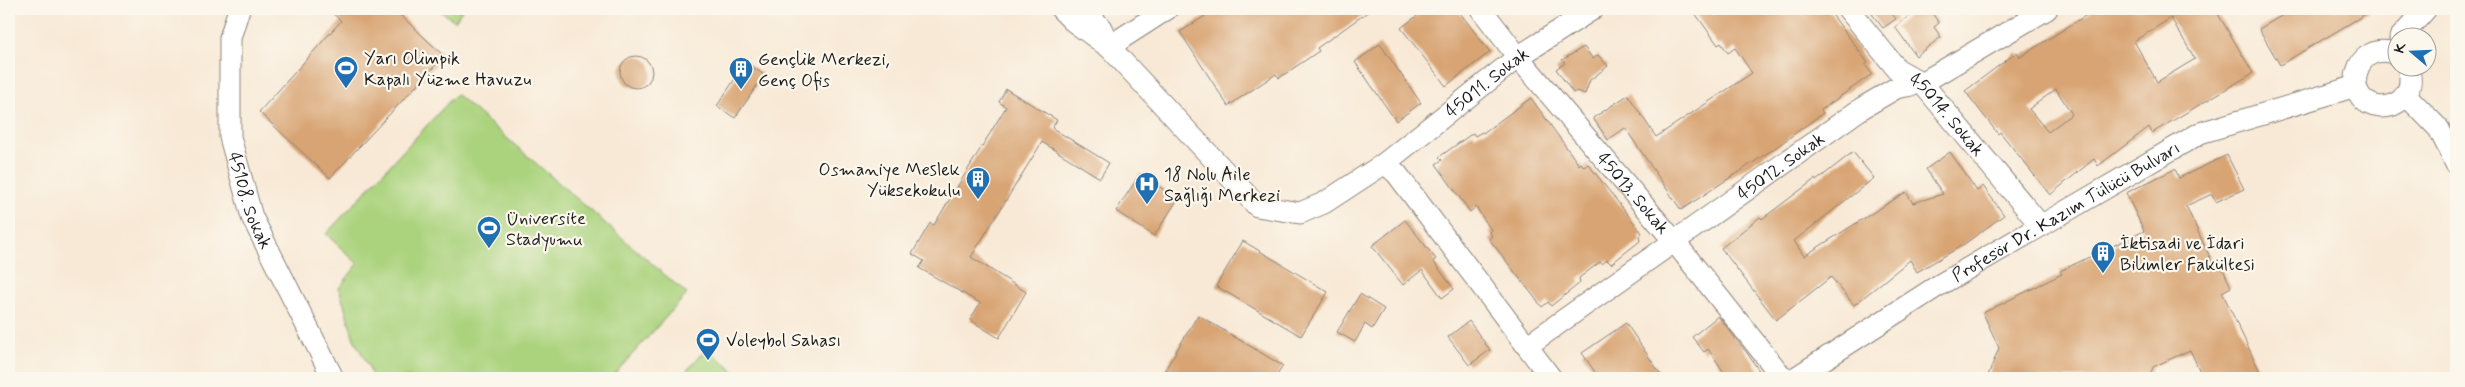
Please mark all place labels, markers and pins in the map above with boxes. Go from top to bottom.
place label: Yarı Olimpik Kapalı Yüzme Havuzu [364,47,531,92]
place label: Gençlik Merkezi, Genç Ofis [758,48,890,93]
sports icon: Yarı Olimpik Kapalı Yüzme Havuzu [333,55,359,89]
building icon: Gençlik Merkezi, Genç Ofis [728,56,754,90]
place label: Osmaniye Meslek Yüksekokulu [819,158,960,203]
place label: 18 Nolu Aile Sağlığı Merkezi [1164,163,1280,208]
building icon: Osmaniye Meslek Yüksekokulu [965,166,991,200]
hospital icon: 18 Nolu Aile Sağlığı Merkezi [1134,171,1160,205]
place label: Üniversite Stadyumu [506,207,586,252]
sports icon: Üniversite Stadyumu [476,215,502,249]
place label: İktisadi ve İdari Bilimler Fakültesi [2120,232,2255,277]
building icon: İktisadi ve İdari Bilimler Fakültesi [2090,240,2116,274]
sports icon: Voleybol Sahası [695,327,721,361]
place label: Voleybol Sahası [726,329,841,353]

